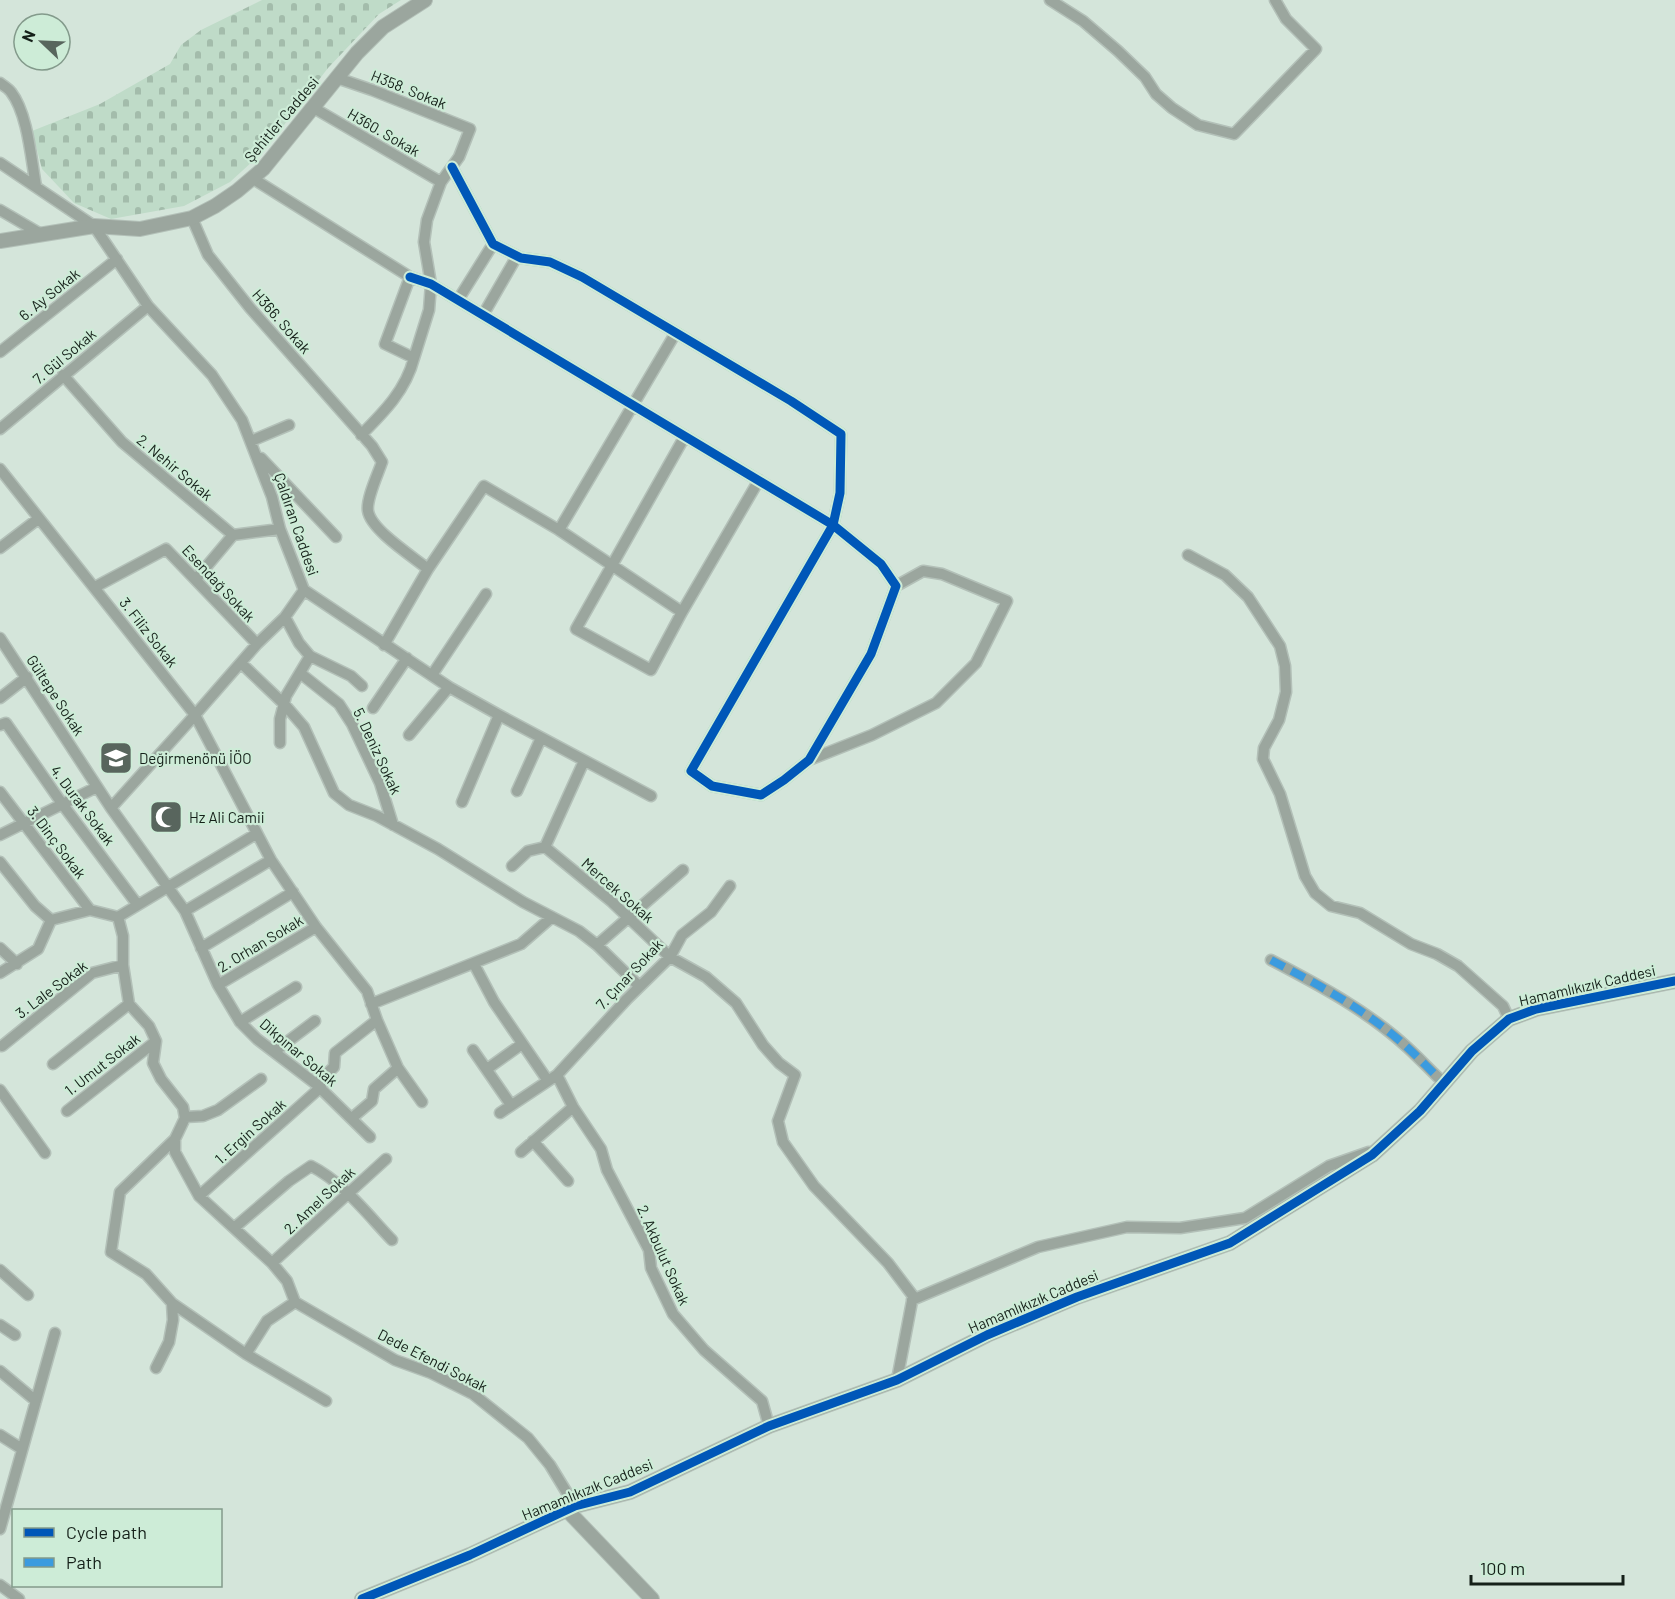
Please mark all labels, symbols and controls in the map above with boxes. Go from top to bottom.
north arrow [12,12,72,72]
text: N [17,27,39,45]
street label: H358. Sokak [369,66,450,112]
street label: Şehitler Caddesi [240,73,322,165]
street label: H360. Sokak [345,104,424,160]
street label: 6. Ay Sokak [15,264,83,324]
street label: H366. Sokak [249,285,315,357]
street label: 7. Gül Sokak [29,324,100,388]
street label: 2. Nehir Sokak [134,430,217,504]
street label: Çaldıran Caddesi [271,470,323,578]
street label: Esendağ Sokak [179,541,260,626]
street label: 3. Filiz Sokak [116,593,182,671]
street label: Gültepe Sokak [23,651,89,739]
street label: 5. Deniz Sokak [350,705,406,797]
school or university icon: Değirmenönü İÖO [98,740,134,776]
place label: Değirmenönü İÖO [139,749,252,767]
street label: 4. Durak Sokak [47,761,119,849]
mosque icon: Hz Ali Camii [148,799,184,835]
street label: 3. Dinç Sokak [24,802,90,882]
place label: Hz Ali Camii [189,808,265,826]
street label: Mercek Sokak [578,854,658,927]
street label: 2. Orhan Sokak [214,910,306,976]
street label: 7. Çınar Sokak [592,935,666,1013]
street label: 3. Lale Sokak [12,956,91,1022]
street label: Hamamlıkızık Caddesi [1517,961,1657,1009]
street label: Dikpınar Sokak [257,1014,342,1090]
street label: 1. Umut Sokak [61,1029,144,1099]
street label: 1. Ergin Sokak [211,1094,290,1168]
street label: 2. Amel Sokak [280,1162,359,1237]
street label: 2. Akbulut Sokak [634,1202,694,1308]
street label: Hamamlıkızık Caddesi [965,1265,1101,1337]
street label: Dede Efendi Sokak [375,1325,491,1396]
street label: Hamamlıkızık Caddesi [519,1455,655,1523]
legend [12,1509,222,1587]
text: Cycle path [66,1521,147,1543]
scale bar [1471,1548,1622,1586]
text: Path [66,1551,102,1573]
text: 100 m [1480,1557,1525,1579]

